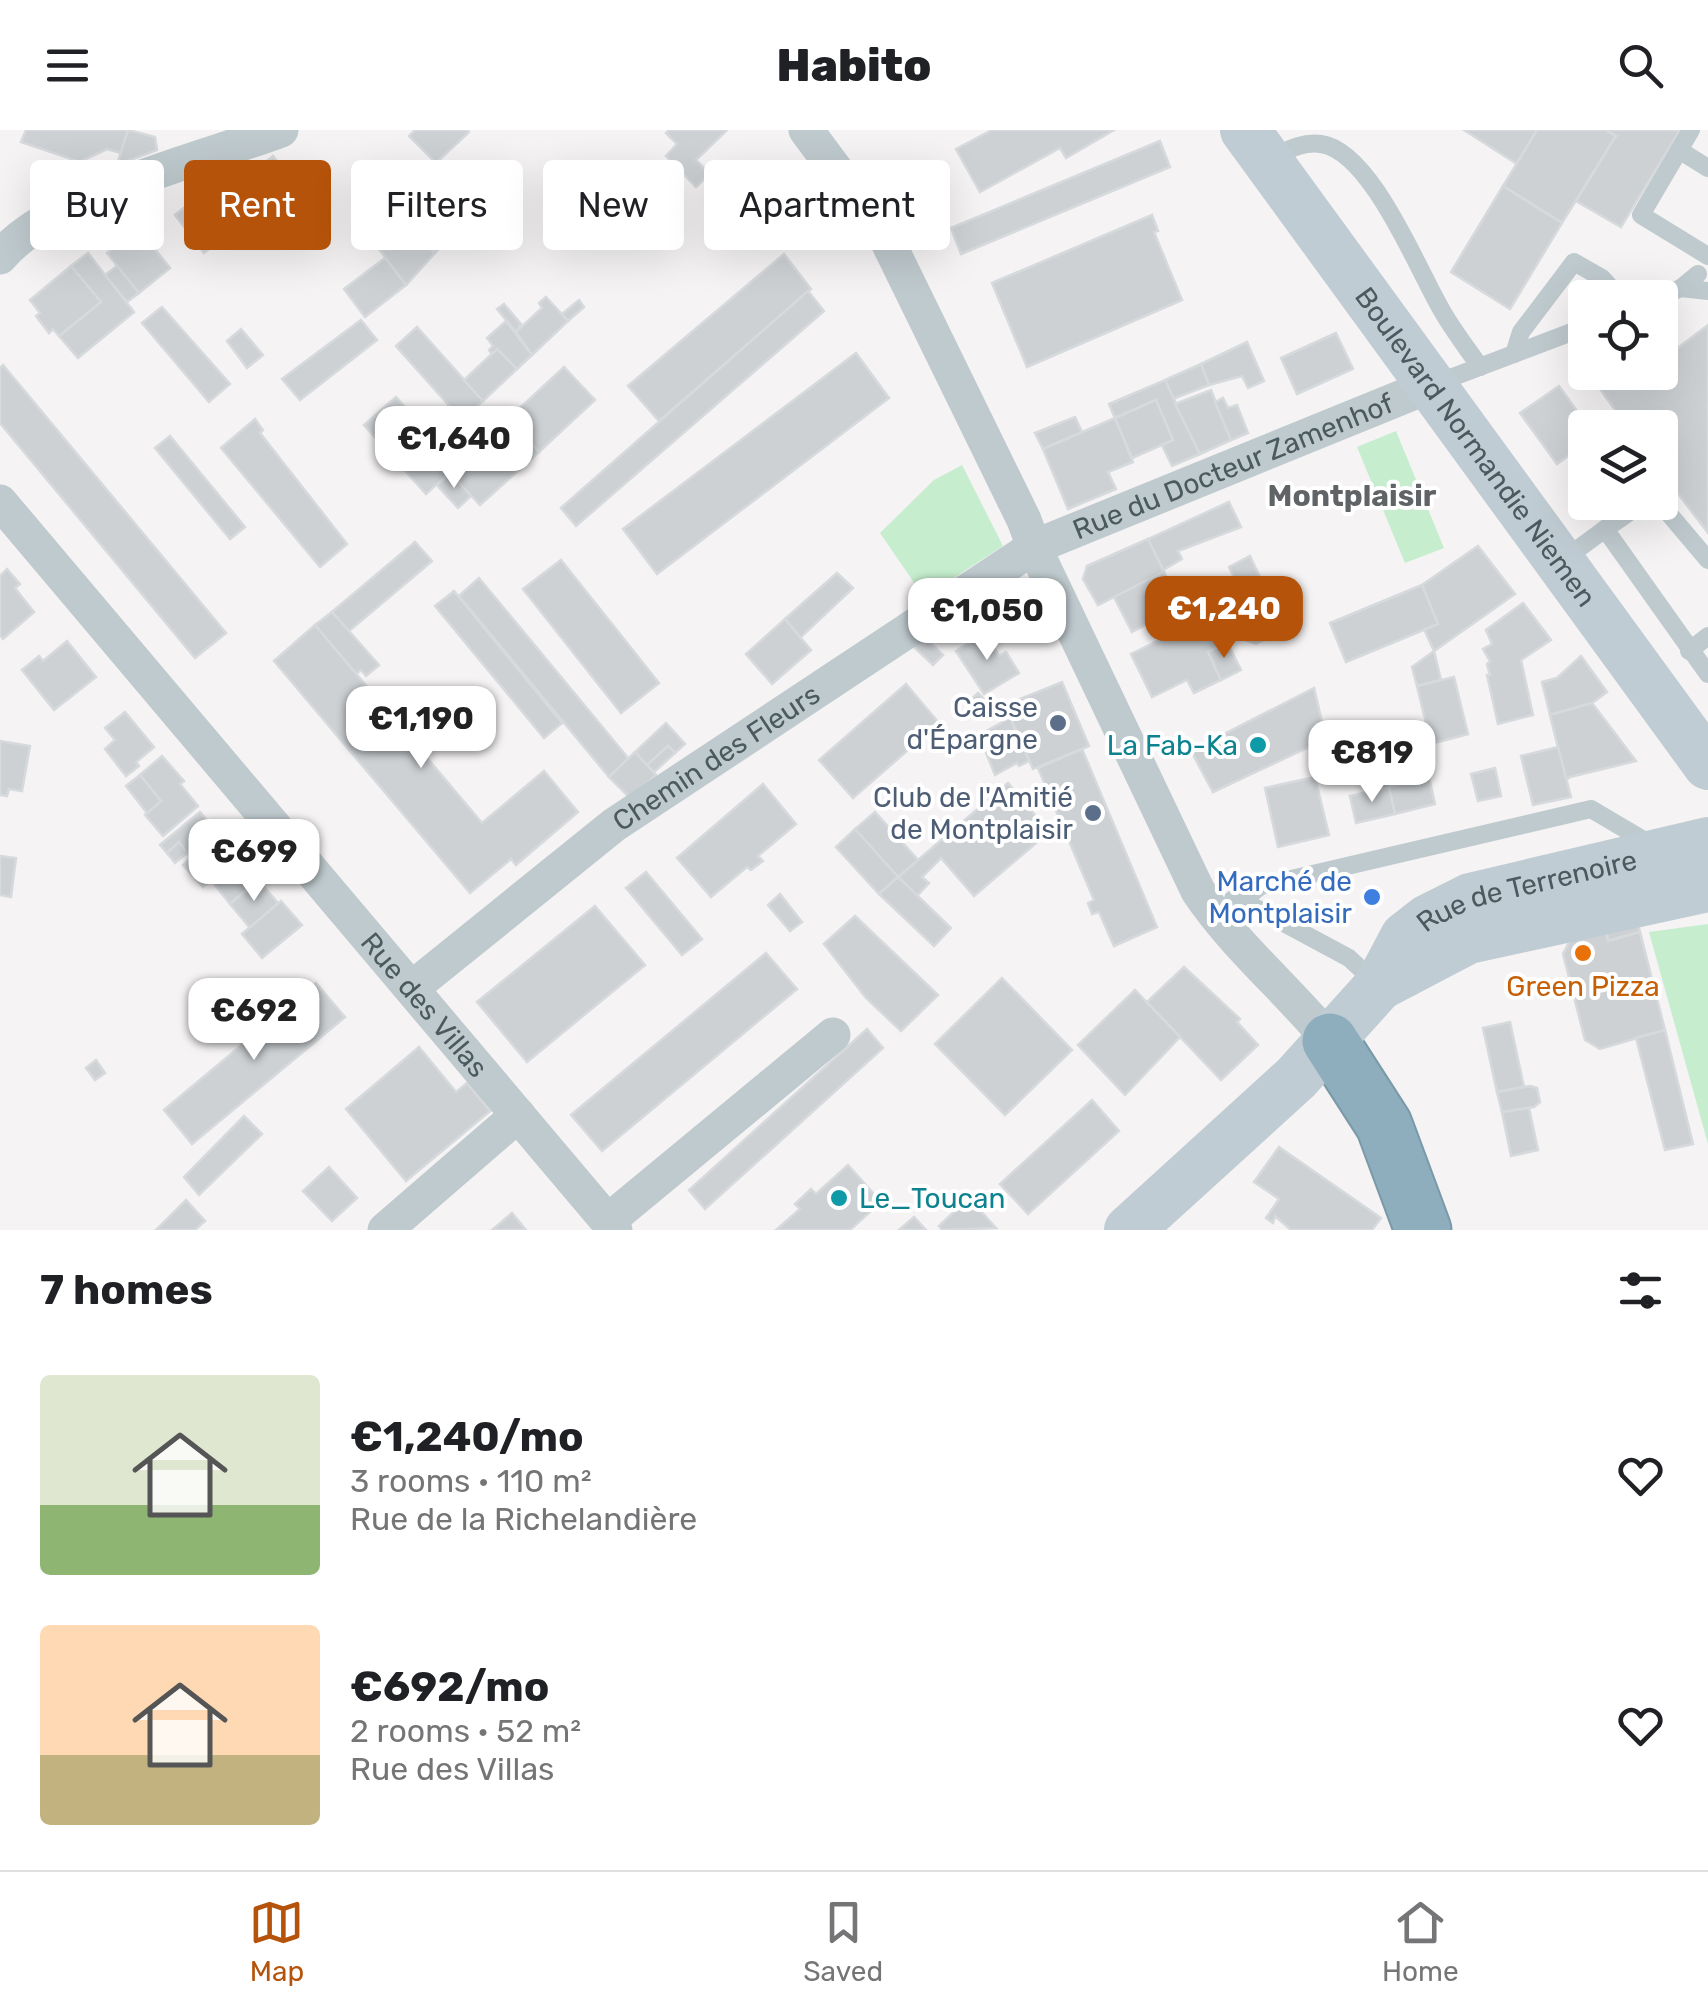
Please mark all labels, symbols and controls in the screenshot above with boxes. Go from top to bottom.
icon: menu [40,38,95,93]
icon: search [1613,38,1668,93]
text: Habito [777,39,931,92]
chip: Buy [30,160,164,250]
chip: Rent [184,160,331,250]
chip: Filters [351,160,523,250]
chip: New [543,160,684,250]
chip: Apartment [704,160,950,250]
map controls [1568,280,1678,520]
button: locate [1568,280,1678,390]
street label: Boulevard Normandie Niemen [1348,281,1603,613]
street label: Rue du Docteur Zamenhof [1068,386,1398,546]
pin: €1,640 [373,406,535,491]
button: layers [1568,410,1678,520]
text: €1,640 [397,419,511,457]
district label: Montplaisir [1268,478,1437,514]
pin: €1,240 [1143,576,1305,661]
pin: €1,050 [906,578,1068,663]
text: €1,240 [1167,589,1281,627]
text: €1,050 [930,591,1044,629]
street label: Chemin des Fleurs [607,678,826,838]
pin: €1,190 [340,686,502,771]
place label: Caisse d'Épargne [906,691,1038,756]
text: €1,190 [368,699,474,737]
marker: Caisse d'Épargne [1047,712,1069,734]
pin: €819 [1313,720,1431,805]
place label: La Fab-Ka [1107,729,1238,762]
text: €819 [1330,733,1414,771]
marker: La Fab-Ka [1247,734,1269,756]
place label: Club de l'Amitié de Montplaisir [873,781,1073,846]
marker: Club de l'Amitié de Montplaisir [1082,802,1104,824]
pin: €699 [195,819,313,904]
text: €699 [211,832,297,870]
street label: Rue de Terrenoire [1410,843,1640,939]
place label: Marché de Montplaisir [1209,865,1352,930]
marker: Marché de Montplaisir [1361,886,1383,908]
street label: Rue des Villas [354,926,495,1084]
marker: Green Pizza [1572,942,1594,964]
place label: Green Pizza [1506,970,1660,1003]
pin: €692 [195,978,313,1063]
text: €692 [210,991,298,1029]
place label: Le_Toucan [859,1182,1005,1215]
marker: Le_Toucan [828,1187,850,1209]
icon: filters [1613,1263,1668,1318]
text: 7 homes [40,1265,213,1315]
text: €1,240/mo [350,1412,584,1462]
icon: home [120,1415,240,1535]
icon: heart [1613,1448,1668,1503]
text: 3 rooms · 110 m² [350,1462,592,1500]
text: Rue de la Richelandière [350,1500,697,1538]
text: €692/mo [350,1662,549,1712]
icon: home [120,1665,240,1785]
icon: heart [1613,1698,1668,1753]
text: 2 rooms · 52 m² [350,1712,581,1750]
text: Rue des Villas [350,1750,554,1788]
tab: Map [249,1895,304,1988]
tab: Saved [803,1895,883,1988]
tab: Home [1382,1895,1459,1988]

